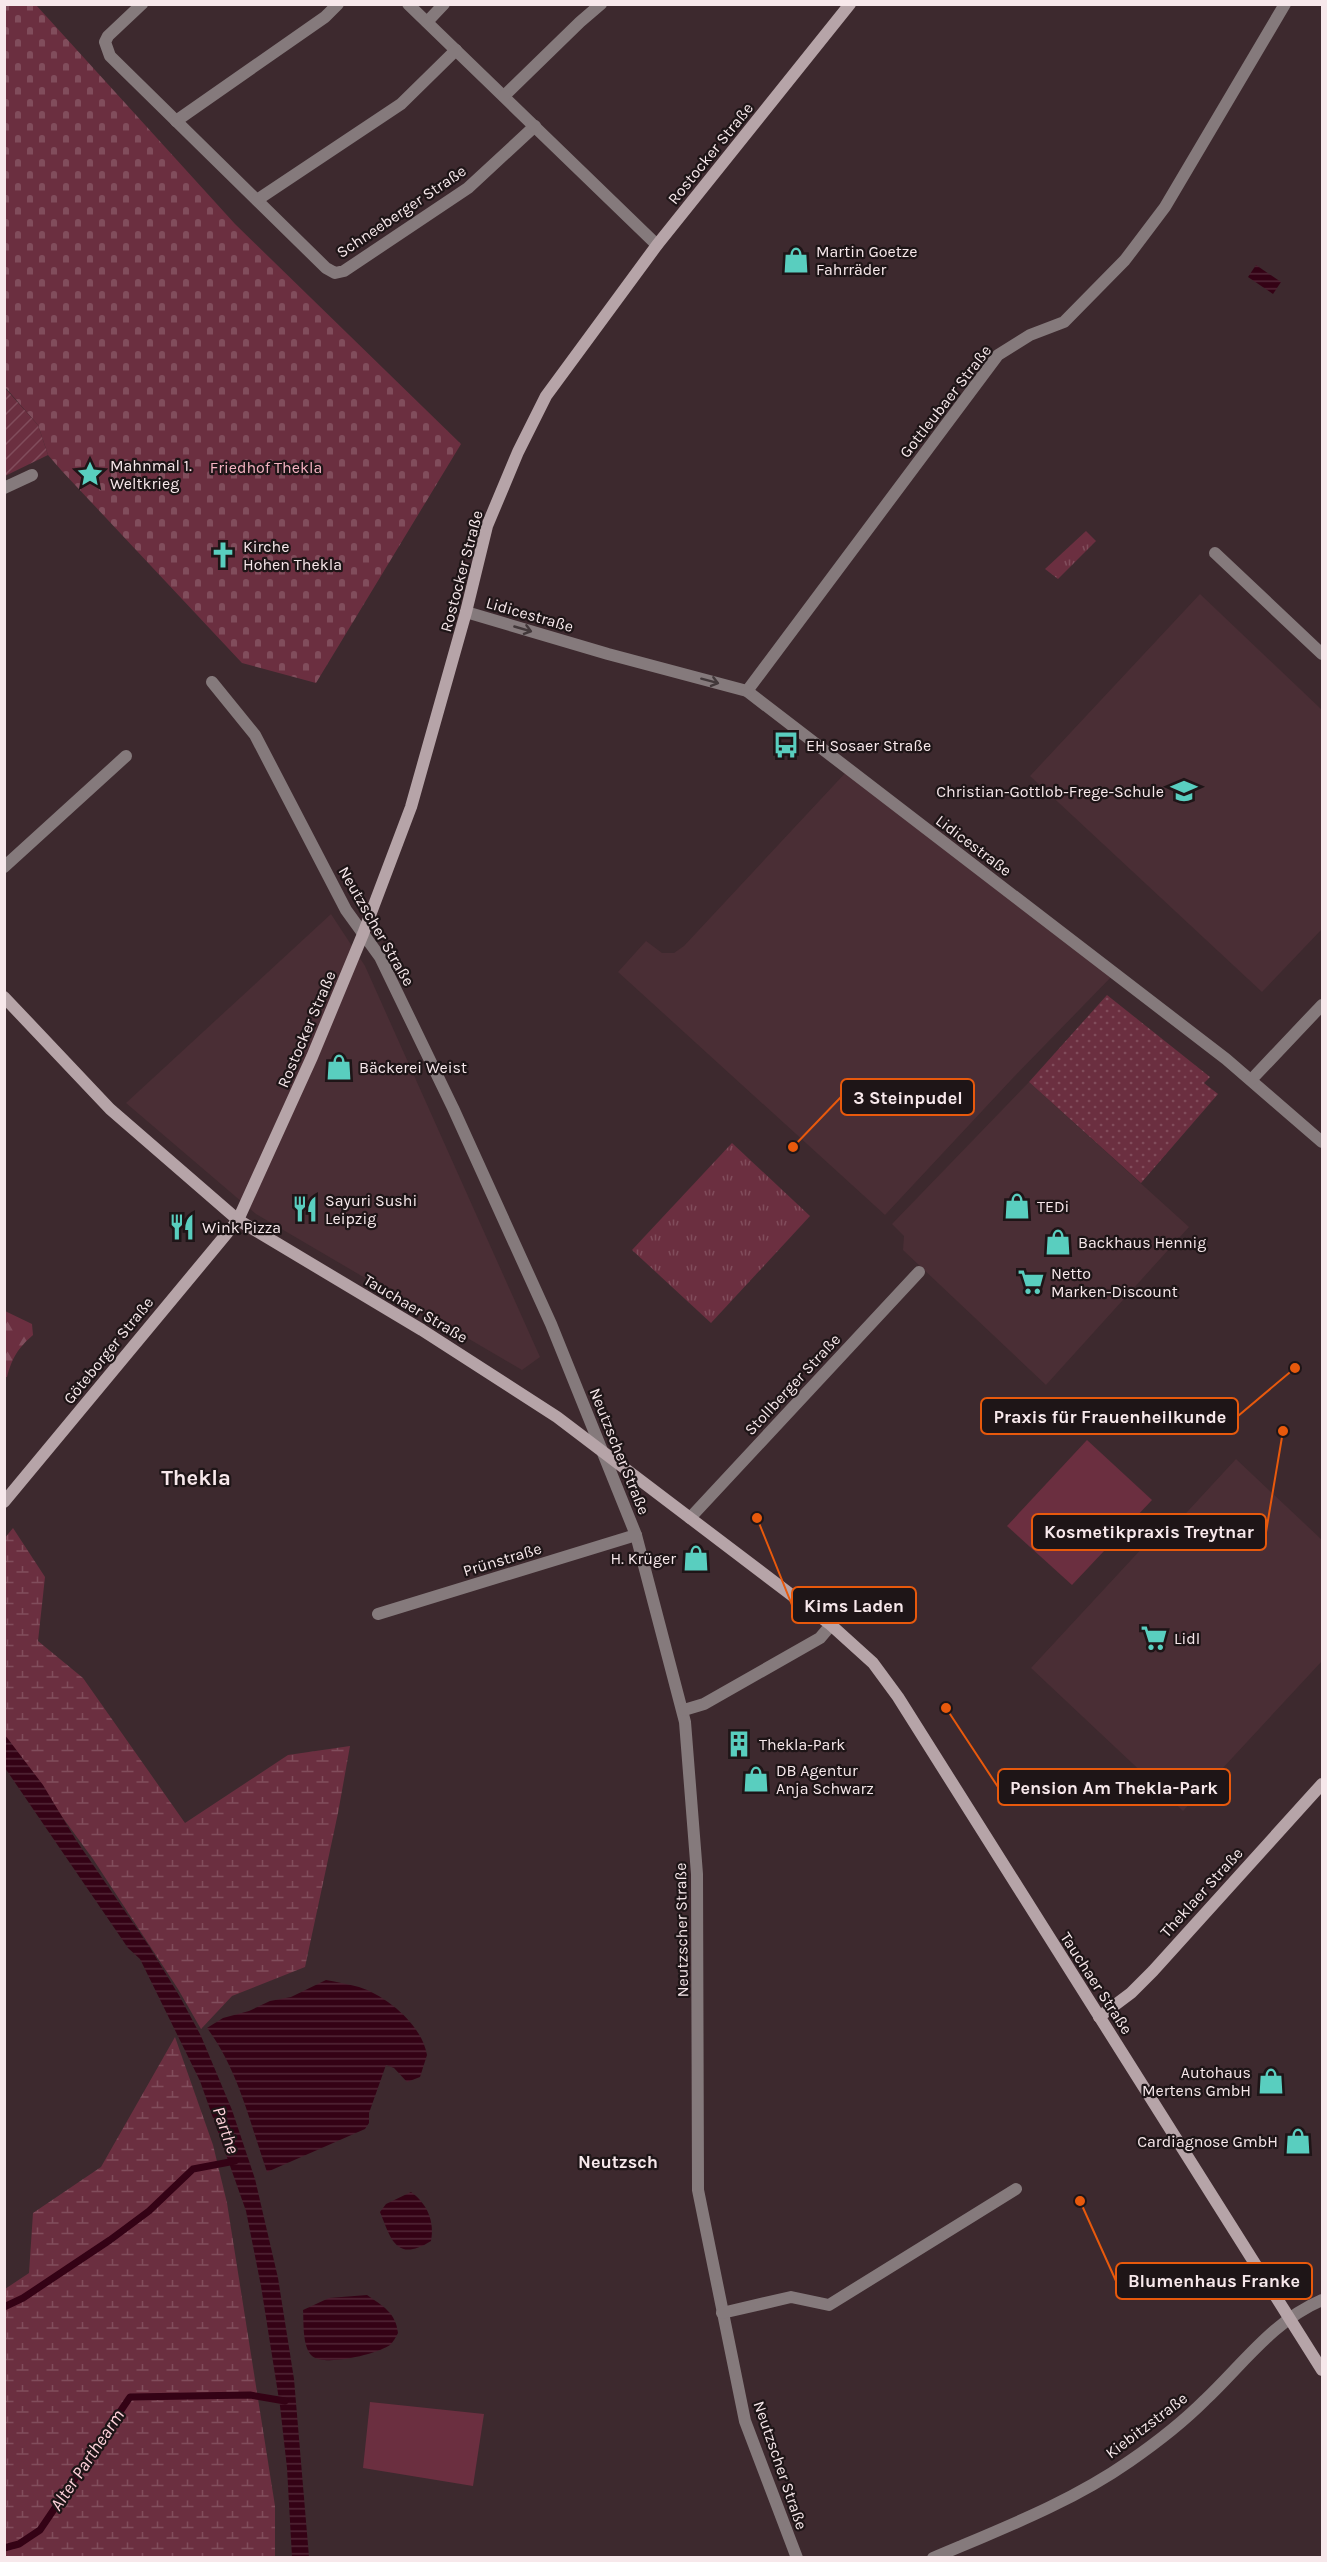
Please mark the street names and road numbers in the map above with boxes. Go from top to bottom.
street label: Rostocker Straße [664,99,757,208]
street label: Schneeberger Straße [333,161,470,262]
street label: Gottleubaer Straße [895,341,995,461]
street label: Rostocker Straße [436,508,487,634]
street label: Lidicestraße [484,593,576,636]
street label: Lidicestraße [932,811,1015,880]
street label: Neutzscher Straße [335,863,419,989]
street label: Rostocker Straße [273,968,340,1090]
street label: Tauchaer Straße [360,1270,471,1347]
street label: Göteborger Straße [59,1293,157,1408]
street label: Stollberger Straße [740,1330,844,1439]
street label: Neutzscher Straße [585,1385,654,1517]
street label: Prünstraße [461,1539,544,1580]
street label: Theklaer Straße [1156,1844,1247,1941]
street label: Neutzscher Straße [671,1862,692,1998]
street label: Tauchaer Straße [1056,1929,1137,2038]
street label: Kiebitzstraße [1102,2388,1191,2462]
street label: Neutzscher Straße [750,2398,811,2532]

